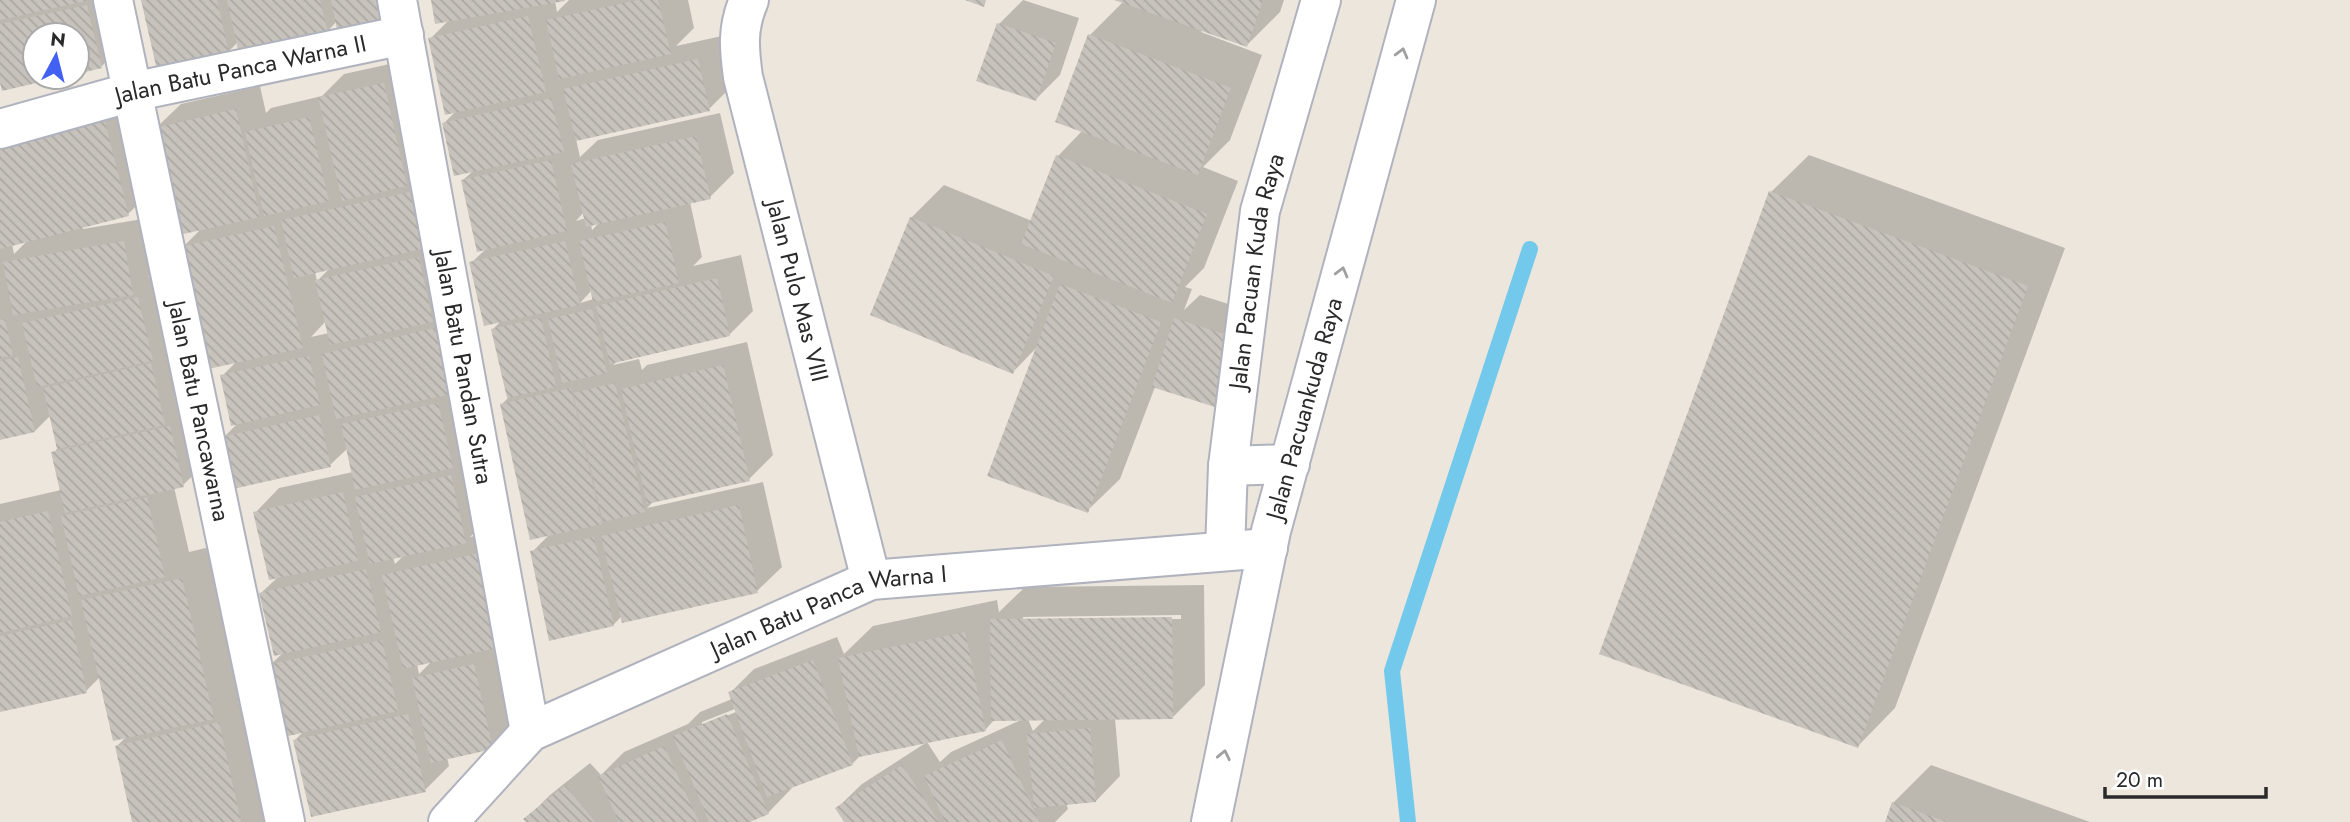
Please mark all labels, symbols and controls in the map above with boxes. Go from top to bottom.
north arrow [21,21,91,91]
text: N [49,25,67,54]
street label: Jalan Batu Panca Warna II [108,25,369,114]
one-way arrow [1393,47,1408,59]
street label: Jalan Pacuan Kuda Raya [1219,149,1293,394]
street label: Jalan Pulo Mas VIII [757,193,838,385]
street label: Jalan Batu Pandan Sutra [425,244,503,487]
one-way arrow [1334,267,1348,279]
street label: Jalan Pacuankuda Raya [1256,293,1351,526]
street label: Jalan Batu Pancawarna [159,295,240,524]
street label: Jalan Batu Panca Warna I [702,556,948,668]
one-way arrow [1216,749,1231,761]
scale bar [2105,756,2266,800]
text: 20 m [2116,765,2163,795]

